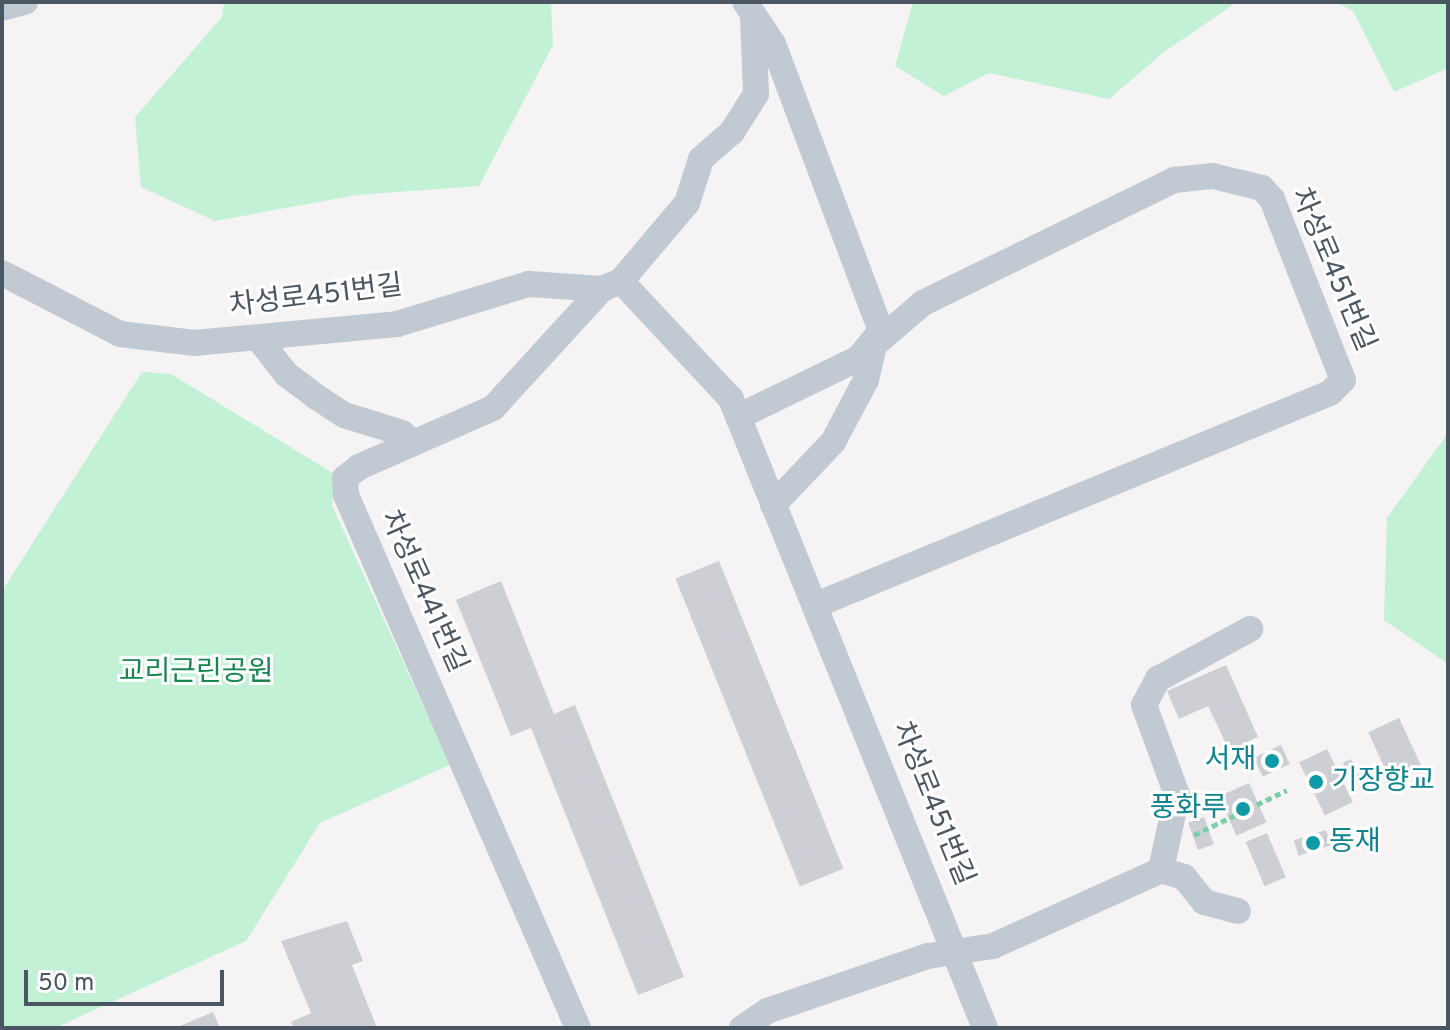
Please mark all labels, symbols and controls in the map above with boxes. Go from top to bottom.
street label: 차성로451번길 [1283,183,1381,357]
street label: 차성로451번길 [228,270,404,324]
street label: 차성로441번길 [372,506,474,678]
park label: 교리근린공원 [119,656,273,690]
street label: 차성로451번길 [884,717,980,891]
place label: 서재 [1204,744,1256,778]
marker: 서재 [1263,752,1281,770]
place label: 기장향교 [1332,765,1435,799]
marker: 기장향교 [1307,773,1325,791]
place label: 풍화루 [1150,792,1227,826]
marker: 풍화루 [1234,800,1252,818]
place label: 동재 [1329,826,1381,860]
marker: 동재 [1304,834,1322,852]
scale bar [28,954,228,1004]
text: 50 m [38,969,94,999]

